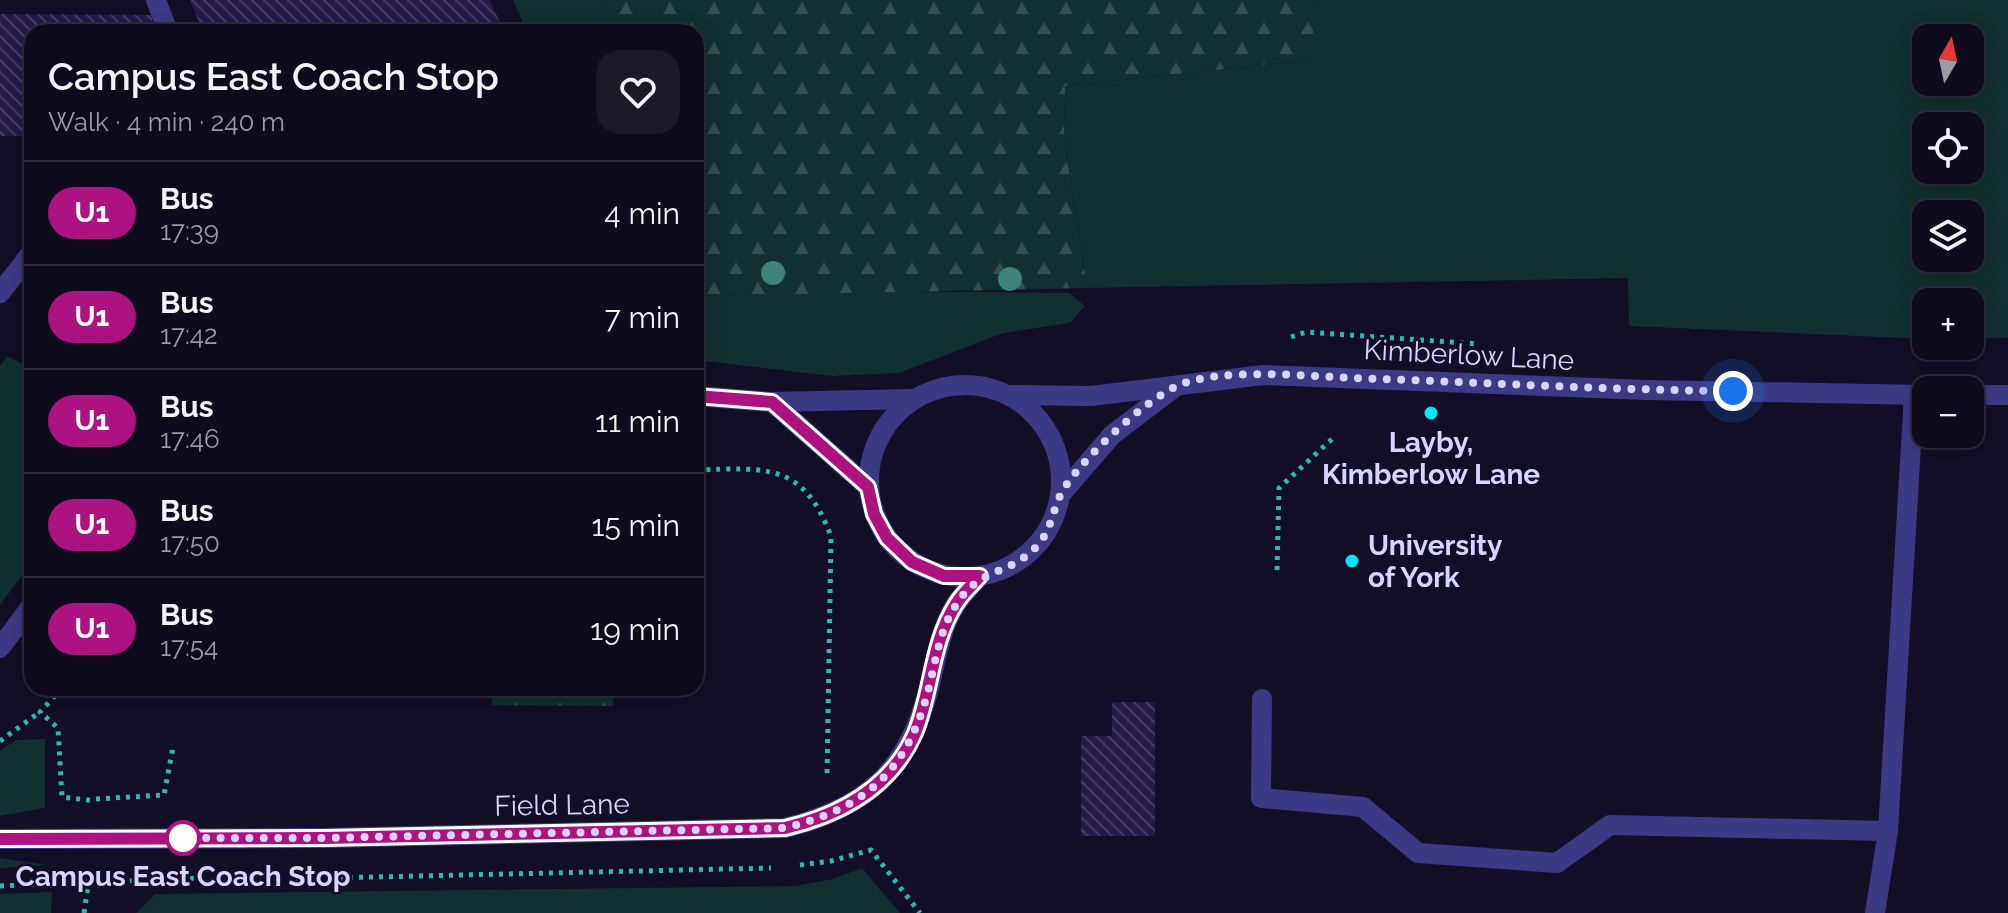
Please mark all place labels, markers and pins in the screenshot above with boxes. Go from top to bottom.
marker: Layby, Kimberlow Lane [1422,404,1440,422]
place label: Layby, Kimberlow Lane [1322,426,1540,491]
place label: University of York [1368,529,1503,594]
marker: University of York [1343,552,1361,570]
marker: Campus East Coach Stop [166,821,200,855]
place label: Campus East Coach Stop [16,860,350,893]

